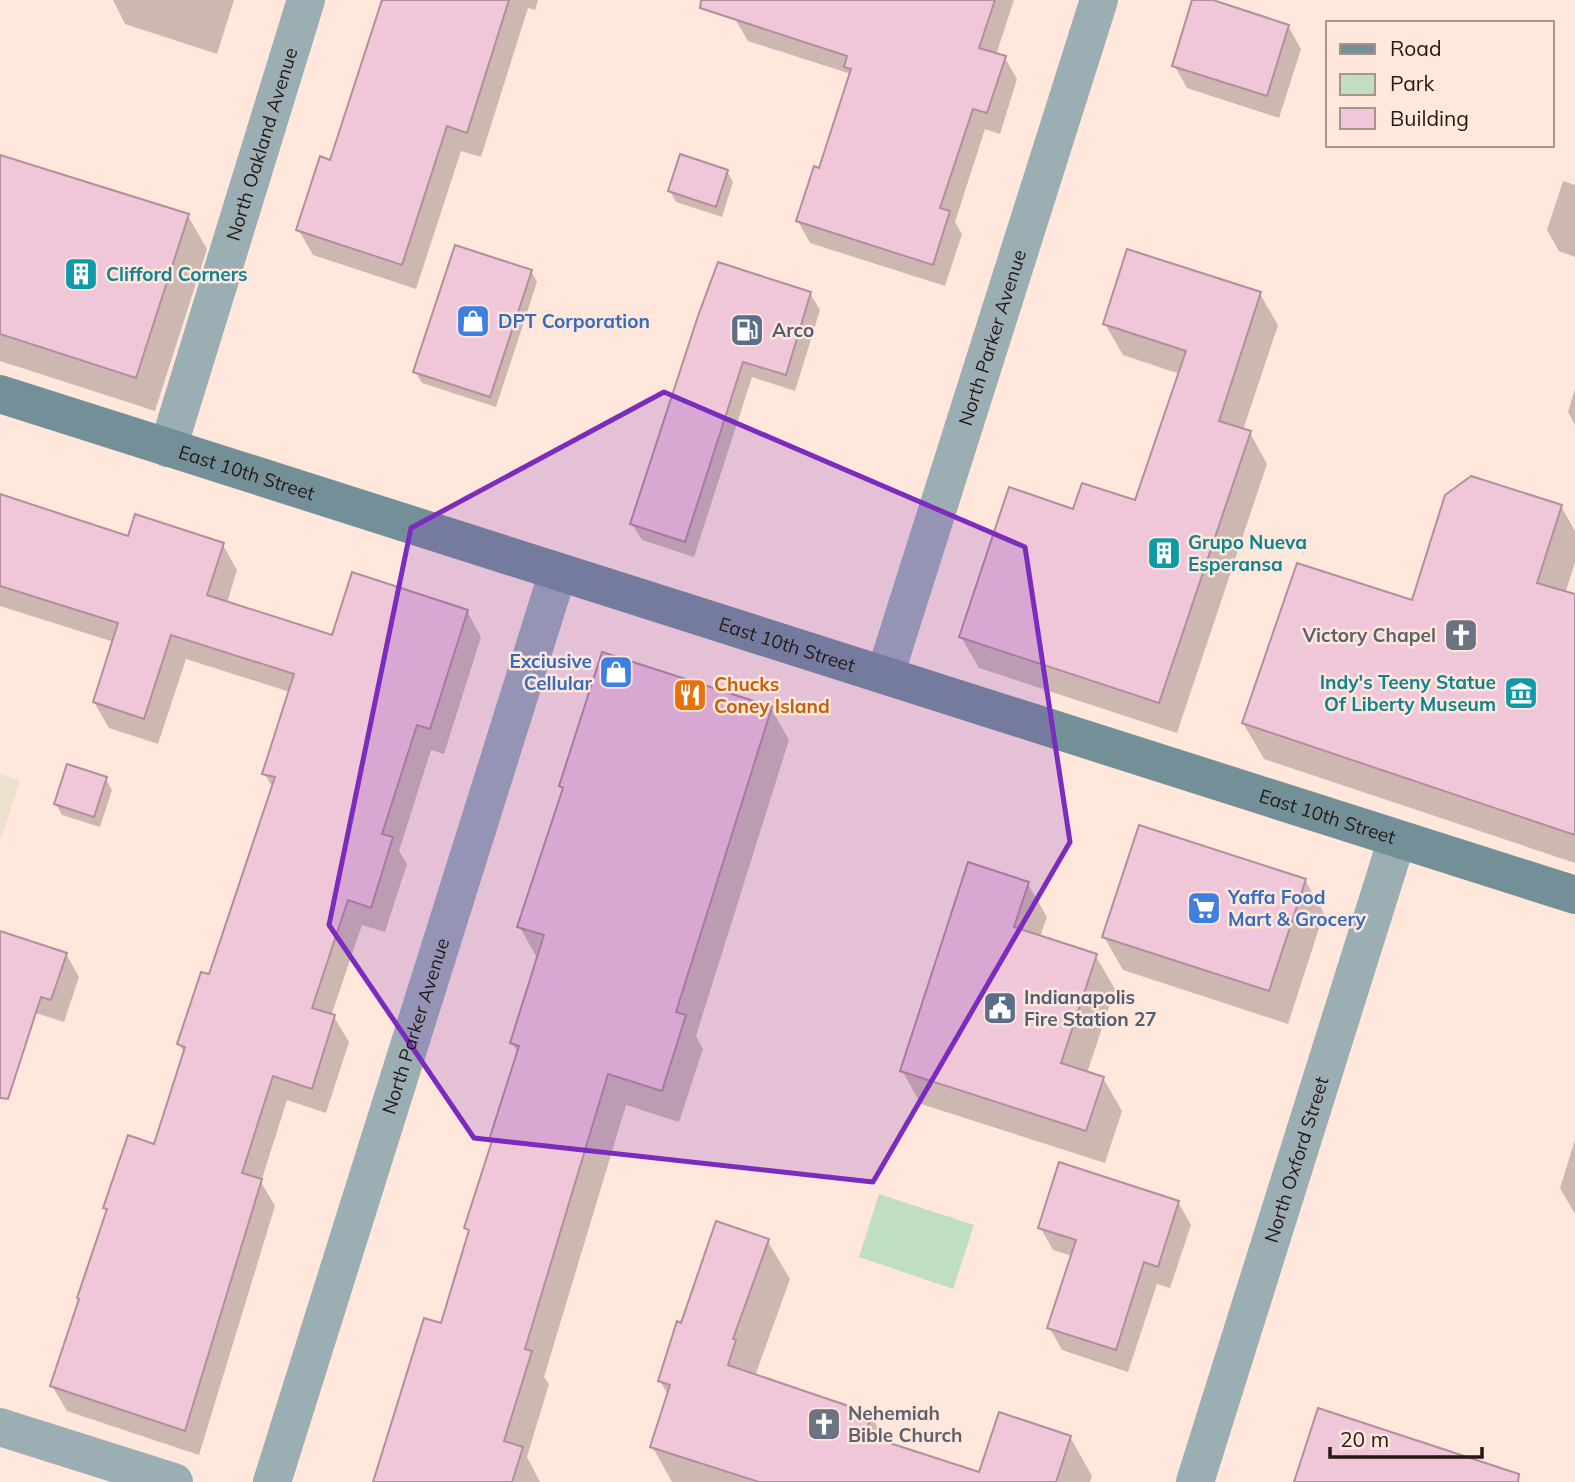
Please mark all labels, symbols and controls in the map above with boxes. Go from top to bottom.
legend [1326,21,1554,147]
text: Road [1390,35,1441,61]
street label: North Oakland Avenue [221,45,303,244]
text: Park [1390,70,1434,96]
text: Building [1390,105,1469,131]
street label: North Parker Avenue [953,246,1031,429]
building icon: Clifford Corners [62,255,100,293]
place label: Clifford Corners [106,262,248,286]
shop icon: DPT Corporation [454,302,492,340]
place label: DPT Corporation [498,309,650,333]
fuel station icon: Arco [728,311,766,349]
place label: Arco [772,318,814,342]
street label: East 10th Street [176,440,318,506]
place label: Grupo Nueva Esperansa [1188,530,1307,576]
building icon: Grupo Nueva Esperansa [1145,534,1183,572]
street label: East 10th Street [716,611,859,677]
church icon: Victory Chapel [1442,616,1480,654]
place label: Victory Chapel [1301,623,1436,647]
place label: Exciusive Cellular [510,649,593,695]
shop icon: Exciusive Cellular [597,653,635,691]
place label: Indy's Teeny Statue Of Liberty Museum [1320,670,1496,716]
place label: Chucks Coney Island [714,672,830,718]
museum icon: Indy's Teeny Statue Of Liberty Museum [1502,674,1540,712]
restaurant icon: Chucks Coney Island [671,676,709,714]
street label: East 10th Street [1256,783,1399,849]
place label: Yaffa Food Mart & Grocery [1227,885,1366,931]
supermarket icon: Yaffa Food Mart & Grocery [1185,889,1223,927]
street label: North Parker Avenue [376,935,454,1117]
place label: Indianapolis Fire Station 27 [1024,985,1157,1031]
public building icon: Indianapolis Fire Station 27 [981,989,1019,1027]
street label: North Oxford Street [1259,1073,1334,1246]
place label: Nehemiah Bible Church [848,1401,963,1447]
church icon: Nehemiah Bible Church [805,1405,843,1443]
scale bar [1330,1416,1482,1460]
text: 20 m [1340,1426,1389,1452]

